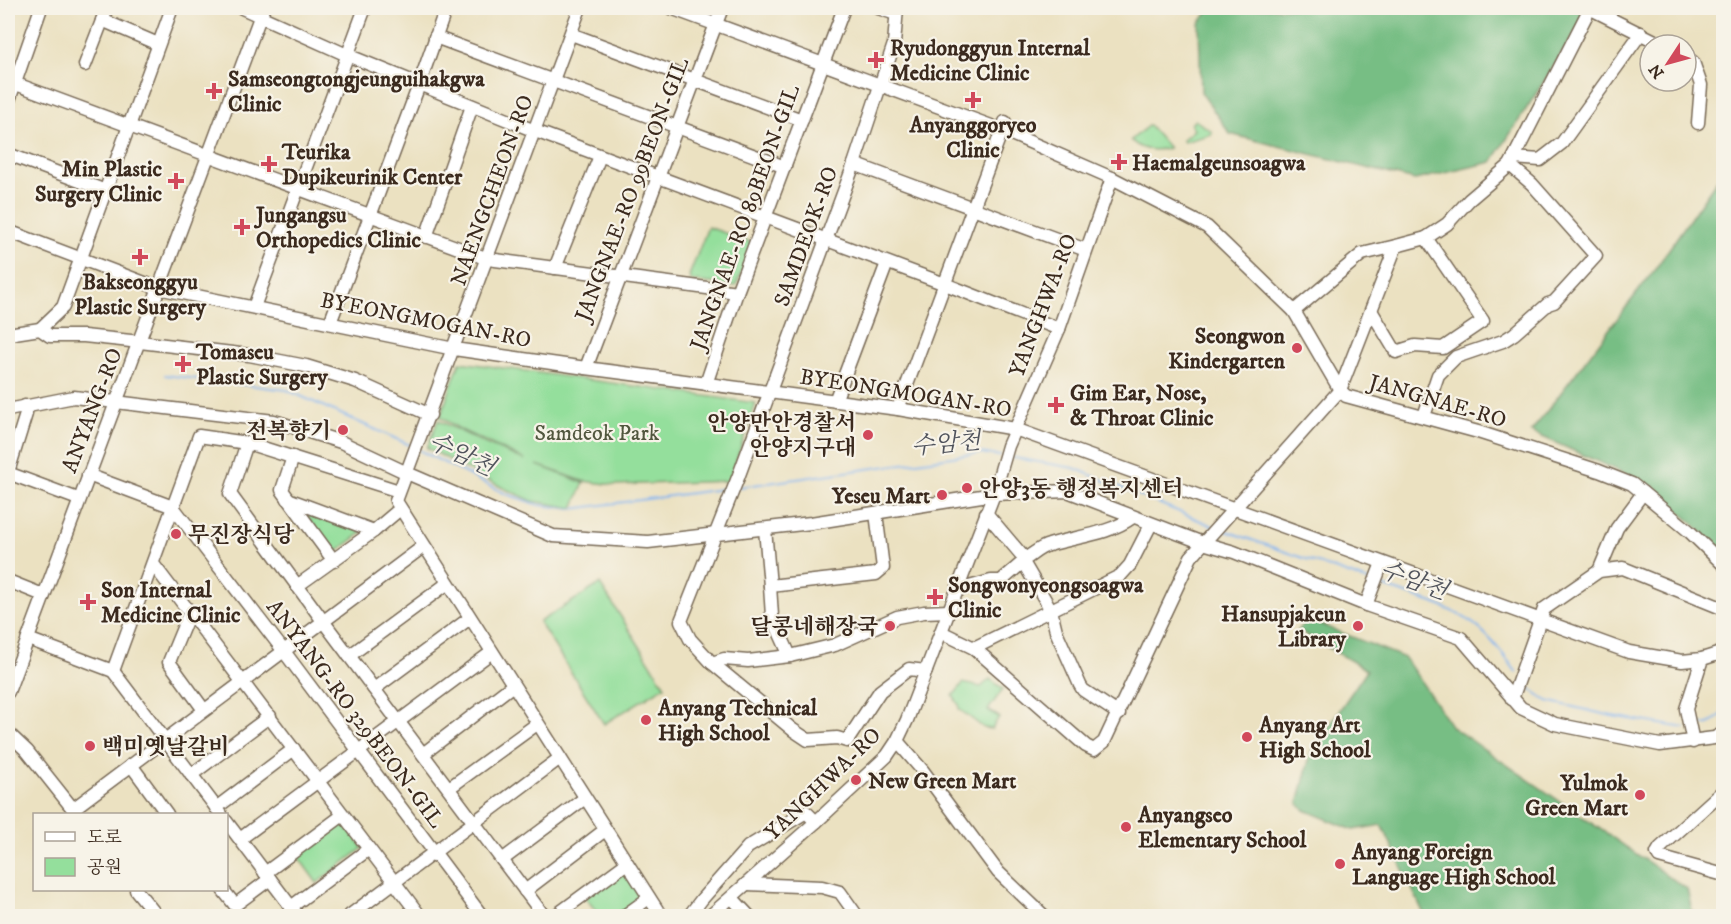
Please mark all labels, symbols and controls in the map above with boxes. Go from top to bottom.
north arrow [1638,33,1698,93]
place label: Ryudonggyun Internal Medicine Clinic [890,35,1090,87]
marker: Ryudonggyun Internal Medicine Clinic [867,51,885,69]
street label: JANGNAE-RO 99BEON-GIL [569,54,695,327]
text: N [1645,60,1669,82]
place label: Samseongtongjeunguihakgwa Clinic [228,66,485,118]
street label: JANGNAE-RO 89BEON-GIL [684,81,806,356]
marker: Samseongtongjeunguihakgwa Clinic [205,82,223,100]
street label: NAENGCHEON-RO [445,91,540,290]
marker: Anyanggoryeo Clinic [964,91,982,109]
place label: Anyanggoryeo Clinic [908,112,1037,164]
place label: Teurika Dupikeurinik Center [281,139,463,191]
place label: Haemalgeunsoagwa [1132,150,1306,177]
marker: Haemalgeunsoagwa [1110,153,1128,171]
marker: Teurika Dupikeurinik Center [260,155,278,173]
place label: Min Plastic Surgery Clinic [35,156,163,208]
street label: SAMDEOK-RO [769,163,844,310]
marker: Min Plastic Surgery Clinic [167,172,185,190]
place label: Jungangsu Orthopedics Clinic [253,202,421,254]
marker: Jungangsu Orthopedics Clinic [233,218,251,236]
street label: YANGHWA-RO [1004,230,1083,381]
marker: Bakseonggyu Plastic Surgery [131,248,149,266]
place label: Bakseonggyu Plastic Surgery [74,269,206,321]
street label: BYEONGMOGAN-RO [318,287,533,354]
place label: Seongwon Kindergarten [1168,323,1286,375]
place label: Tomaseu Plastic Surgery [195,339,328,391]
marker: Seongwon Kindergarten [1290,341,1304,355]
street label: ANYANG-RO [56,344,129,477]
marker: Tomaseu Plastic Surgery [174,355,192,373]
street label: BYEONGMOGAN-RO [798,363,1014,424]
street label: JANGNAE-RO [1364,368,1509,434]
place label: Gim Ear, Nose, & Throat Clinic [1070,380,1214,432]
marker: Gim Ear, Nose, & Throat Clinic [1047,396,1065,414]
place label: 안양만안경찰서 안양지구대 [707,410,856,462]
place label: 전복향기 [246,418,331,445]
park label: Samdeok Park [535,420,659,447]
marker: 전복향기 [336,423,350,437]
water label: 수암천 [910,426,984,462]
water label: 수암천 [424,427,501,484]
marker: 안양만안경찰서 안양지구대 [861,428,875,442]
place label: 안양3동 행정복지센터 [979,476,1183,503]
marker: 안양3동 행정복지센터 [960,481,974,495]
place label: Yeseu Mart [831,483,930,510]
marker: Yeseu Mart [935,488,949,502]
place label: 무진장식당 [188,522,295,549]
marker: 무진장식당 [169,527,183,541]
water label: 수암천 [1376,555,1453,608]
place label: Songwonyeongsoagwa Clinic [948,572,1144,624]
place label: Son Internal Medicine Clinic [101,577,241,629]
marker: Songwonyeongsoagwa Clinic [926,588,944,606]
marker: Son Internal Medicine Clinic [79,593,97,611]
street label: ANYANG-RO 329BEON-GIL [260,595,449,833]
place label: Hansupjakeun Library [1221,601,1347,653]
place label: 달콩네해장국 [750,614,879,641]
marker: 달콩네해장국 [883,619,897,633]
marker: Hansupjakeun Library [1351,619,1365,633]
place label: Anyang Technical High School [657,695,818,747]
place label: Anyang Art High School [1258,712,1371,764]
marker: Anyang Technical High School [639,713,653,727]
street label: YANGHWA-RO [759,722,887,846]
marker: Anyang Art High School [1240,730,1254,744]
place label: 백미옛날갈비 [102,734,230,761]
marker: 백미옛날갈비 [83,739,97,753]
place label: New Green Mart [868,768,1016,795]
place label: Yulmok Green Mart [1525,770,1629,822]
marker: New Green Mart [849,773,863,787]
marker: Yulmok Green Mart [1633,788,1647,802]
place label: Anyangseo Elementary School [1137,802,1307,854]
legend [33,813,228,891]
marker: Anyangseo Elementary School [1119,820,1133,834]
text: 도로 [87,827,122,849]
place label: Anyang Foreign Language High School [1351,839,1556,891]
text: 공원 [87,857,122,879]
marker: Anyang Foreign Language High School [1333,857,1347,871]

